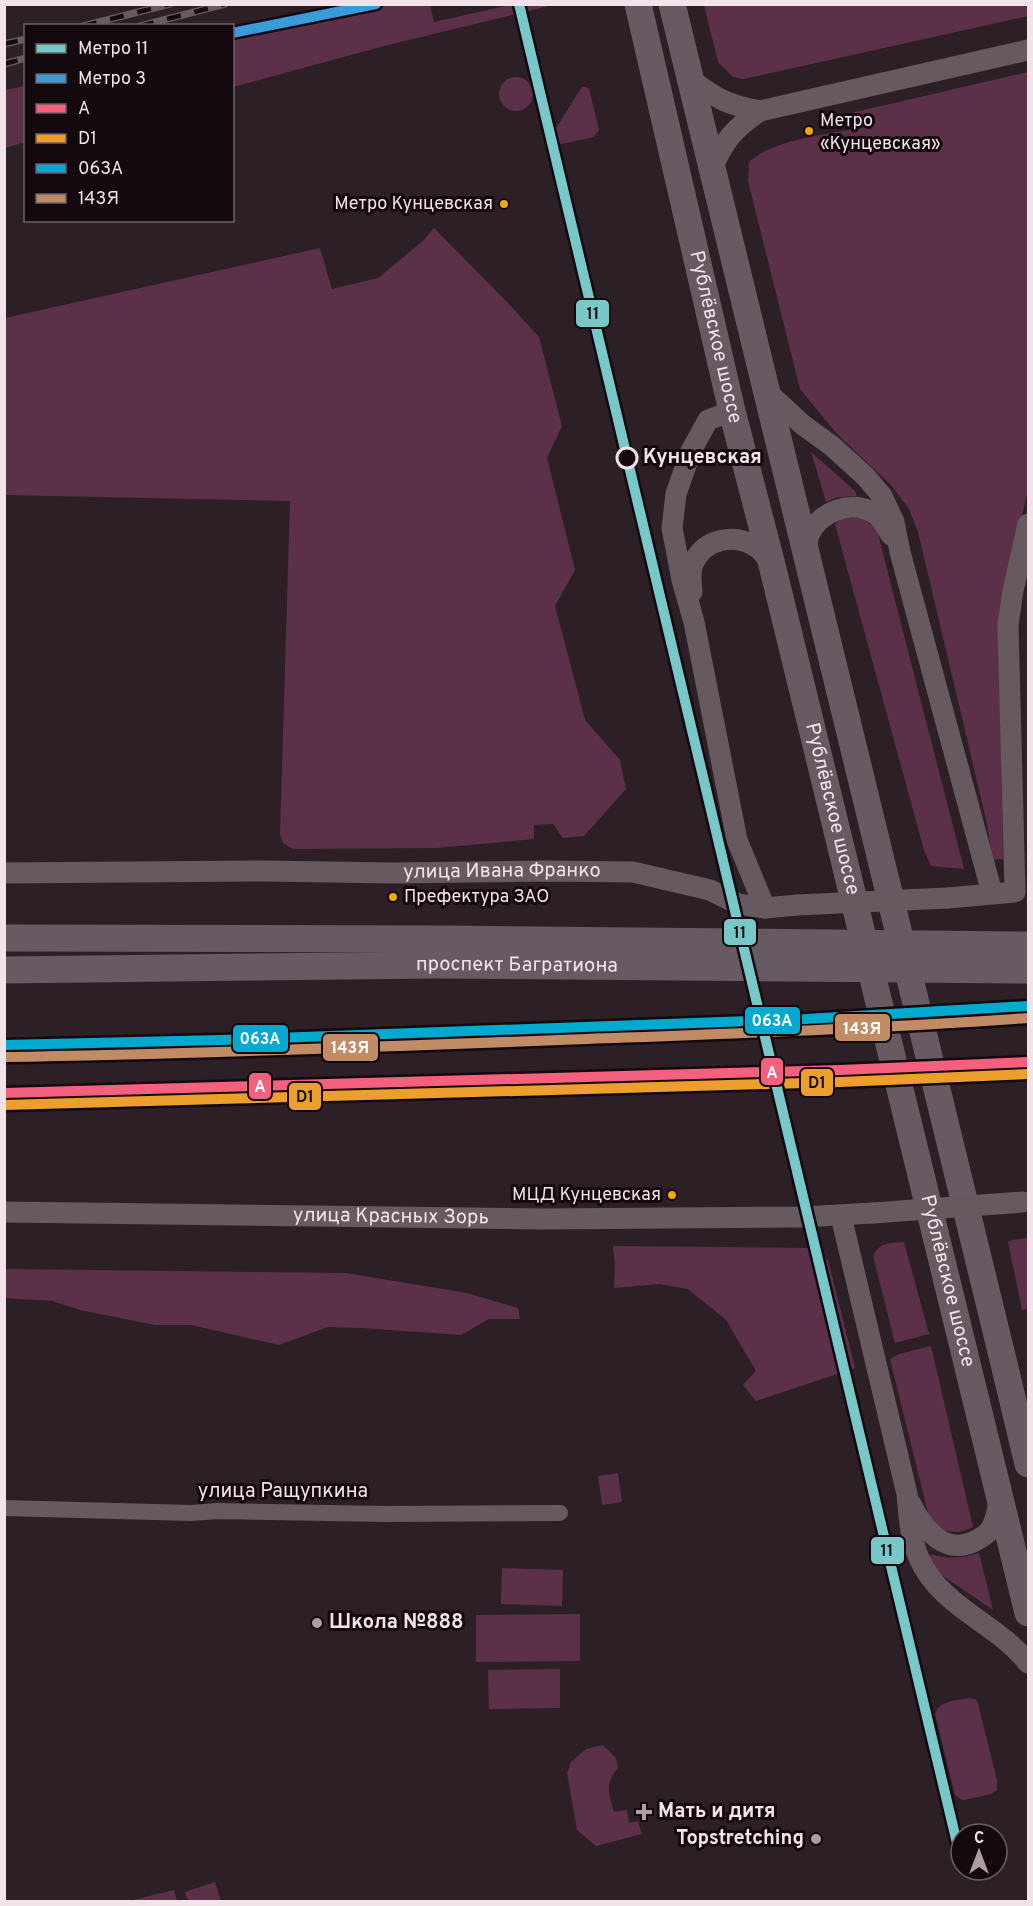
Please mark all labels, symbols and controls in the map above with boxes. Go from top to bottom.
legend [24,24,234,222]
text: Метро 11 [78,38,149,61]
text: Метро 3 [78,68,146,91]
text: A [78,98,90,121]
place label: Метро «Кунцевская» [820,110,941,156]
marker: Метро «Кунцевская» [803,125,815,137]
text: D1 [78,128,97,151]
text: 063А [78,158,123,181]
text: 143Я [78,188,119,211]
place label: Метро Кунцевская [334,193,493,216]
marker: Метро Кунцевская [498,198,510,210]
street label: Рублёвское шоссе [682,248,748,426]
line badge: 11 [575,299,610,328]
text: 11 [587,305,599,325]
place label: Кунцевская [643,445,762,471]
marker: Кунцевская [616,447,638,469]
street label: Рублёвское шоссе [798,720,865,898]
street label: улица Ивана Франко [403,858,601,886]
place label: Префектура ЗАО [404,886,549,909]
marker: Префектура ЗАО [387,891,399,903]
line badge: 11 [723,918,757,946]
text: 11 [734,924,746,944]
street label: проспект Багратиона [416,952,618,980]
line badge: 063А [744,1006,801,1035]
text: 063А [751,1012,793,1032]
line badge: 143Я [834,1013,891,1042]
text: 143Я [843,1020,881,1040]
line badge: 063А [232,1024,289,1053]
text: 063А [239,1030,281,1050]
line badge: 143Я [322,1033,379,1062]
text: 143Я [331,1039,369,1059]
line badge: A [760,1057,784,1086]
text: A [766,1064,778,1084]
line badge: D1 [800,1068,834,1097]
line badge: A [248,1072,272,1100]
text: D1 [808,1074,826,1094]
text: A [254,1078,266,1098]
line badge: D1 [288,1082,322,1111]
text: D1 [296,1088,314,1108]
place label: МЦД Кунцевская [512,1184,661,1207]
marker: МЦД Кунцевская [666,1189,678,1201]
street label: Рублёвское шоссе [913,1192,981,1370]
street label: улица Красных Зорь [293,1203,489,1231]
street label: улица Ращупкина [198,1479,368,1505]
line badge: 11 [870,1536,905,1565]
text: 11 [881,1542,893,1562]
place label: Школа №888 [329,1610,464,1636]
marker: Школа №888 [310,1616,324,1630]
place label: Мать и дитя [658,1799,776,1825]
marker: Мать и дитя [635,1803,653,1821]
north arrow [949,1822,1009,1882]
place label: Topstretching [676,1826,804,1852]
text: С [974,1829,984,1849]
marker: Topstretching [809,1832,823,1846]

